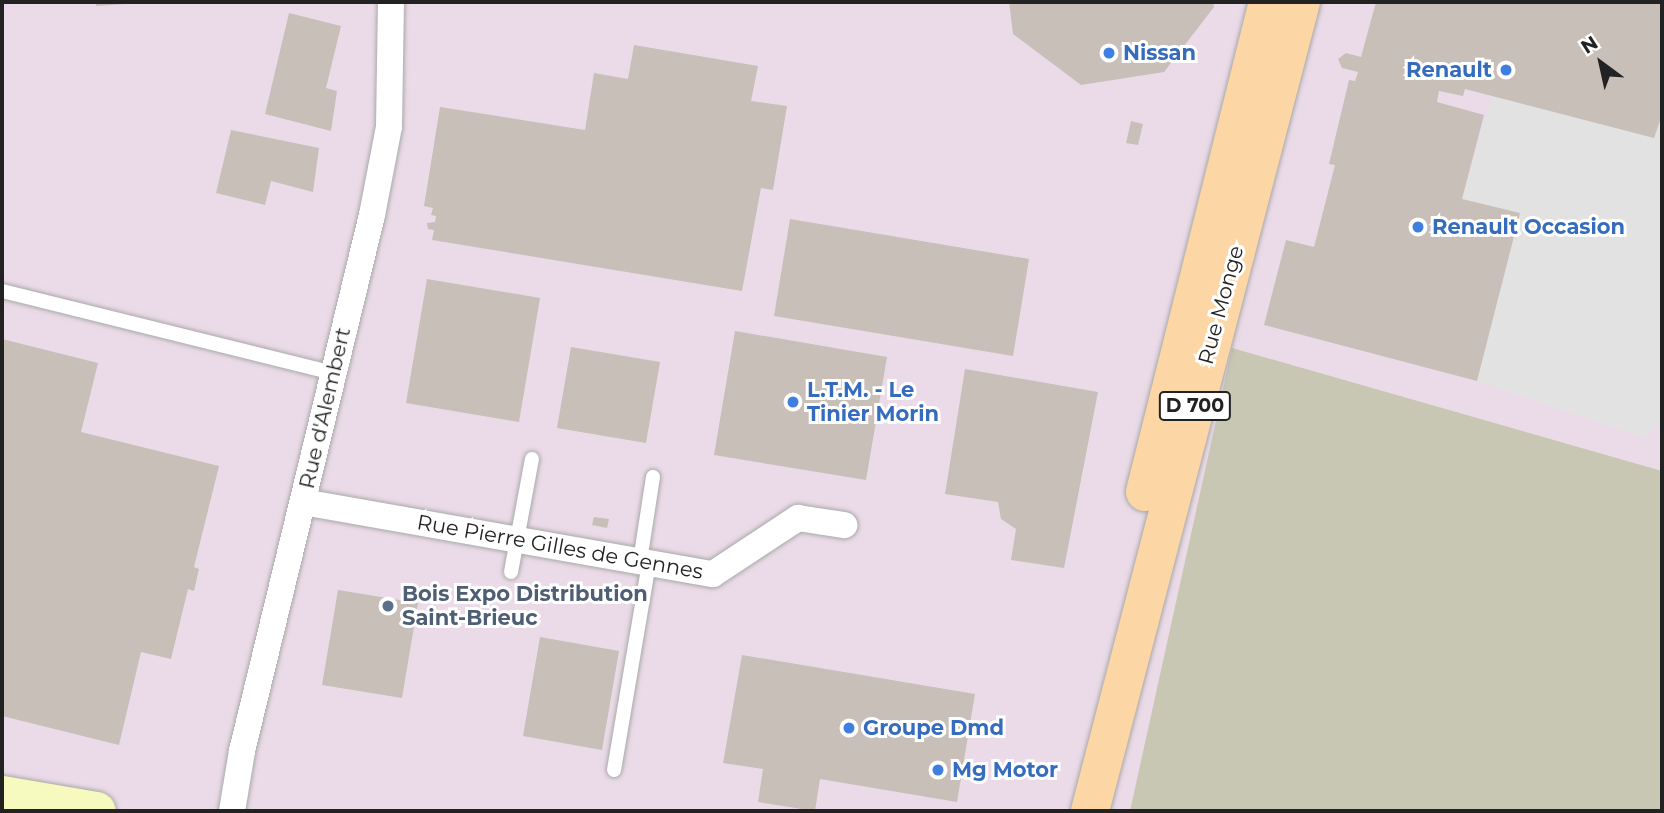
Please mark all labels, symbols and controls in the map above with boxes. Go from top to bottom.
north arrow [1566,28,1636,98]
text: N [1577,31,1602,59]
place label: Nissan [1123,40,1196,66]
marker: Nissan [1101,45,1117,61]
place label: Renault [1406,57,1492,83]
marker: Renault [1498,62,1514,78]
place label: Renault Occasion [1432,214,1625,240]
marker: Renault Occasion [1410,219,1426,235]
street label: Rue Monge [1193,243,1249,367]
street label: Rue d'Alembert [294,325,356,491]
place label: L.T.M. - Le Tinier Morin [807,377,939,427]
road number: D 700 [1158,390,1232,422]
marker: L.T.M. - Le Tinier Morin [785,394,801,410]
street label: Rue Pierre Gilles de Gennes [415,509,705,585]
place label: Bois Expo Distribution Saint-Brieuc [402,581,648,631]
marker: Bois Expo Distribution Saint-Brieuc [380,598,396,614]
place label: Groupe Dmd [863,715,1004,741]
marker: Groupe Dmd [841,720,857,736]
place label: Mg Motor [952,757,1058,783]
marker: Mg Motor [930,762,946,778]

